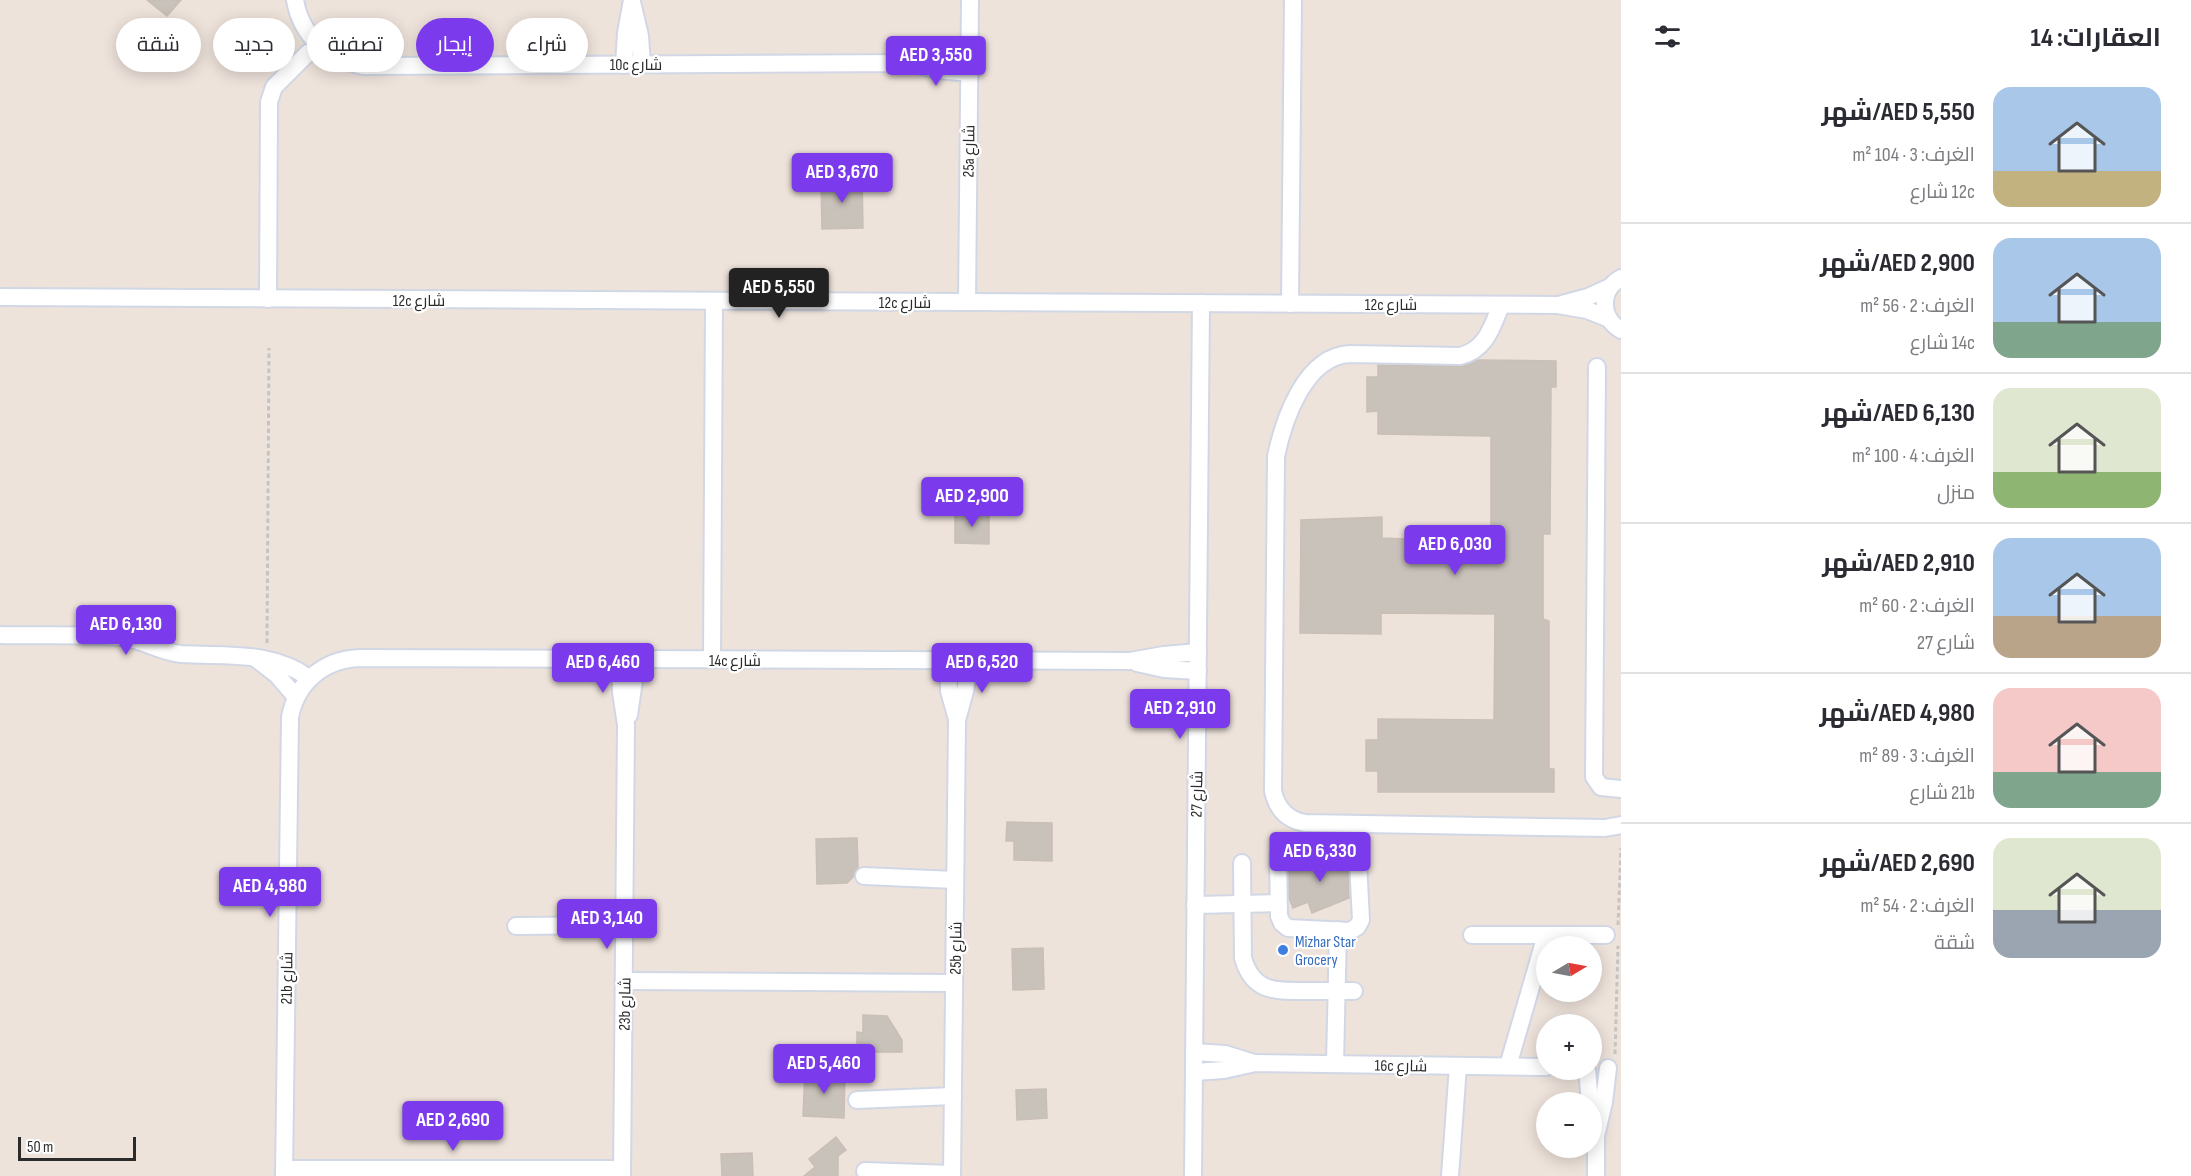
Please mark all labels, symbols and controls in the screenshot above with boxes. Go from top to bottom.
chip: شقة [116,18,201,72]
chip: جديد [213,18,295,72]
chip: تصفية [307,18,404,72]
chip: إيجار [416,18,494,72]
chip: شراء [506,18,588,72]
icon: filters [1651,20,1684,53]
text: العقارات: 14 [2031,23,2161,54]
pin: AED 3,550 [867,36,1005,87]
text: AED 3,550 [900,43,972,67]
street label: 10c شارع [610,56,662,76]
text: AED 5,550/شهر [1822,97,1975,128]
icon: home [2041,111,2113,183]
street label: 25a شارع [960,125,980,178]
text: الغرف: 3 · 104 m² [1853,143,1975,167]
pin: AED 3,670 [773,153,911,204]
text: AED 3,670 [806,160,878,184]
text: 12c شارع [1910,180,1975,204]
text: AED 2,900/شهر [1820,248,1975,279]
icon: home [2041,262,2113,334]
pin: AED 5,550 [710,268,848,319]
text: AED 5,550 [743,275,815,299]
street label: 12c شارع [393,292,445,312]
street label: 12c شارع [879,294,931,314]
text: الغرف: 2 · 56 m² [1860,294,1975,318]
street label: 12c شارع [1365,296,1417,316]
text: 14c شارع [1910,331,1975,355]
text: AED 6,130/شهر [1822,398,1975,429]
icon: home [2041,412,2113,484]
text: الغرف: 4 · 100 m² [1852,444,1975,468]
pin: AED 2,900 [903,477,1041,528]
text: منزل [1937,481,1975,505]
text: AED 2,900 [935,484,1009,508]
pin: AED 6,030 [1386,525,1524,576]
text: AED 6,030 [1418,532,1492,556]
text: AED 2,910/شهر [1822,548,1975,579]
icon: home [2041,562,2113,634]
text: الغرف: 2 · 60 m² [1859,594,1975,618]
pin: AED 6,130 [57,605,195,656]
text: AED 6,130 [90,612,162,636]
text: شارع 27 [1917,631,1975,655]
pin: AED 6,460 [534,643,672,694]
pin: AED 6,520 [913,643,1051,694]
text: AED 6,460 [566,650,640,674]
text: AED 6,520 [946,650,1018,674]
street label: 14c شارع [709,652,761,672]
pin: AED 2,910 [1111,689,1249,740]
text: AED 2,910 [1144,696,1216,720]
text: AED 4,980/شهر [1819,698,1975,729]
icon: home [2041,712,2113,784]
text: الغرف: 3 · 89 m² [1859,744,1975,768]
street label: شارع 27 [1188,771,1208,817]
text: 21b شارع [1909,781,1975,805]
pin: AED 6,330 [1251,832,1389,883]
text: AED 6,330 [1284,839,1356,863]
text: AED 2,690/شهر [1820,848,1975,879]
icon: home [2041,862,2113,934]
pin: AED 4,980 [201,867,339,918]
text: AED 4,980 [233,874,307,898]
text: الغرف: 2 · 54 m² [1860,894,1975,918]
pin: AED 3,140 [538,899,676,950]
text: AED 3,140 [571,906,643,930]
street label: 25b شارع [947,921,967,975]
text: شقة [1934,931,1975,955]
place label: Mizhar Star Grocery [1295,933,1356,970]
north arrow [1536,936,1602,1002]
map controls [1536,936,1602,1158]
marker: Mizhar Star Grocery [1276,943,1290,957]
street label: 21b شارع [278,952,298,1005]
street label: 23b شارع [616,977,636,1031]
button: + [1536,1014,1602,1080]
pin: AED 5,460 [755,1044,893,1095]
text: AED 5,460 [787,1051,861,1075]
street label: 16c شارع [1375,1057,1427,1077]
button: − [1536,1092,1602,1158]
pin: AED 2,690 [384,1101,522,1152]
text: AED 2,690 [416,1108,490,1132]
scale bar [18,1134,136,1162]
text: 50 m [27,1138,53,1157]

